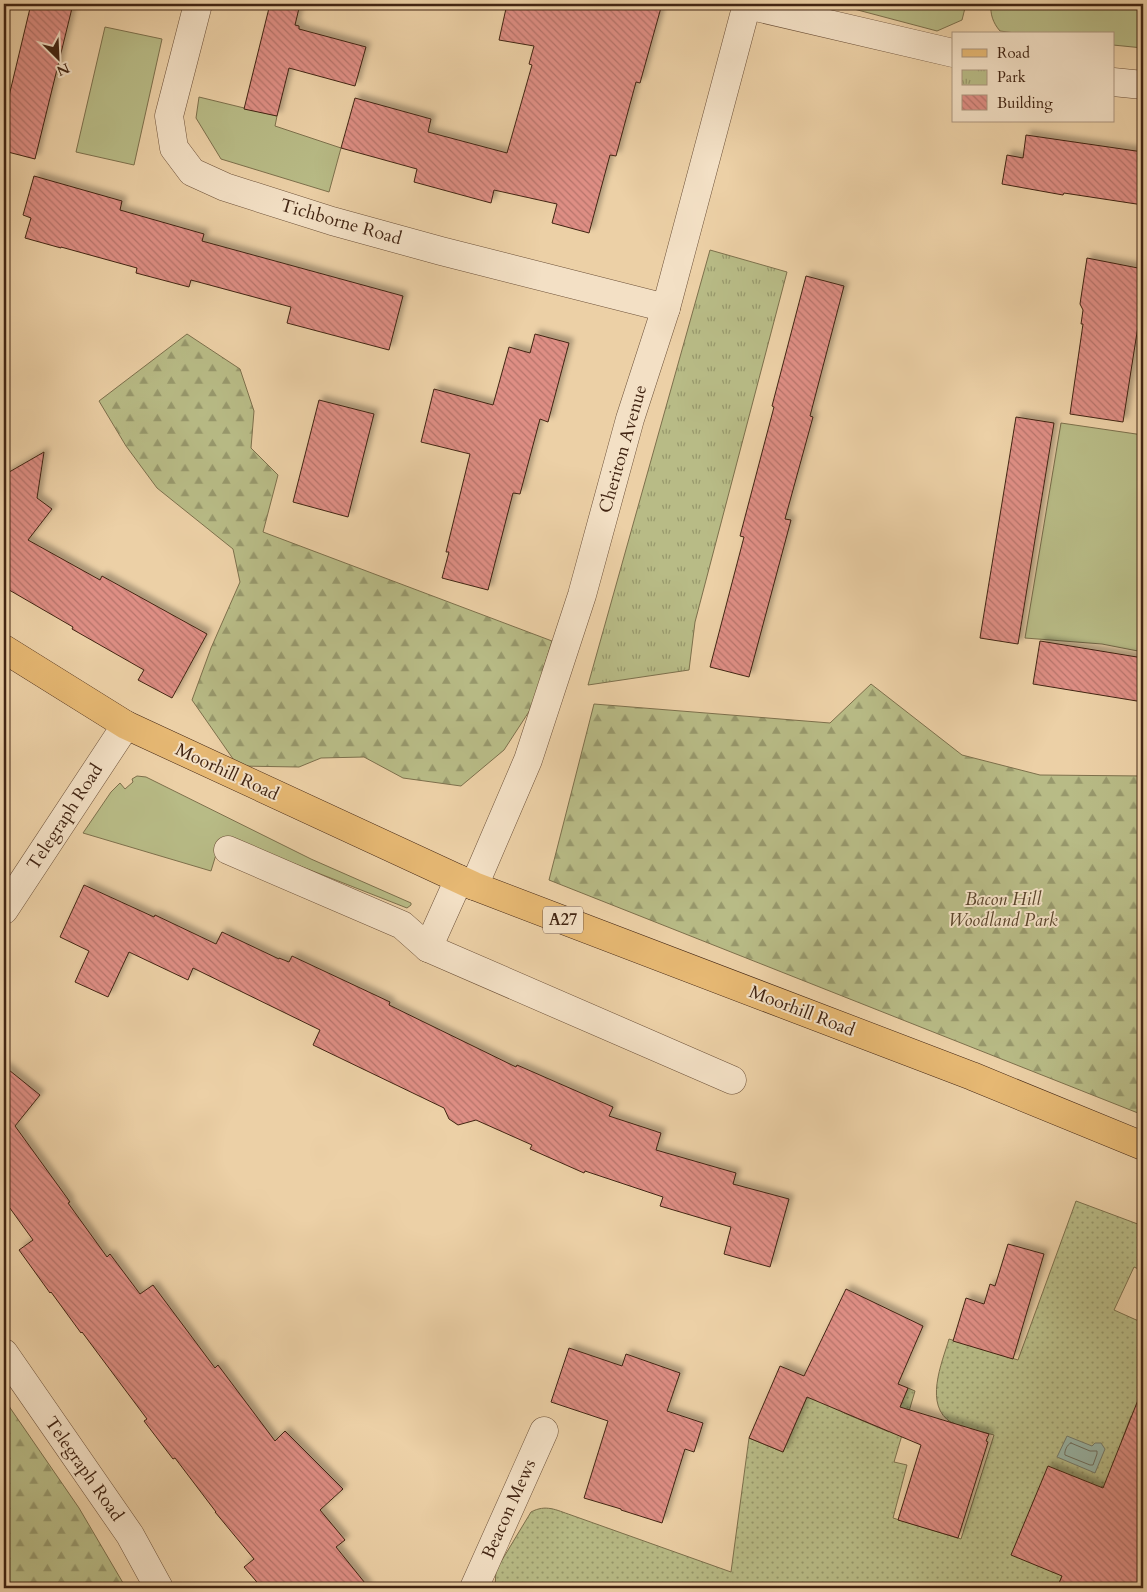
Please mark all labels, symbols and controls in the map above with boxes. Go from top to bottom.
north arrow [32,32,82,82]
legend [952,32,1114,122]
text: Road [997,43,1030,63]
text: N [54,58,73,81]
text: Park [997,67,1026,87]
text: Building [997,93,1053,113]
street label: Tichborne Road [277,193,405,251]
street label: Cheriton Avenue [593,382,653,516]
street label: Moorhill Road [171,737,283,807]
street label: Telegraph Road [21,759,109,875]
park label: Bacon Hill Woodland Park [948,887,1058,933]
road number: A27 [543,906,583,934]
street label: Moorhill Road [745,979,859,1043]
street label: Telegraph Road [39,1412,130,1527]
street label: Beacon Mews [476,1455,542,1563]

